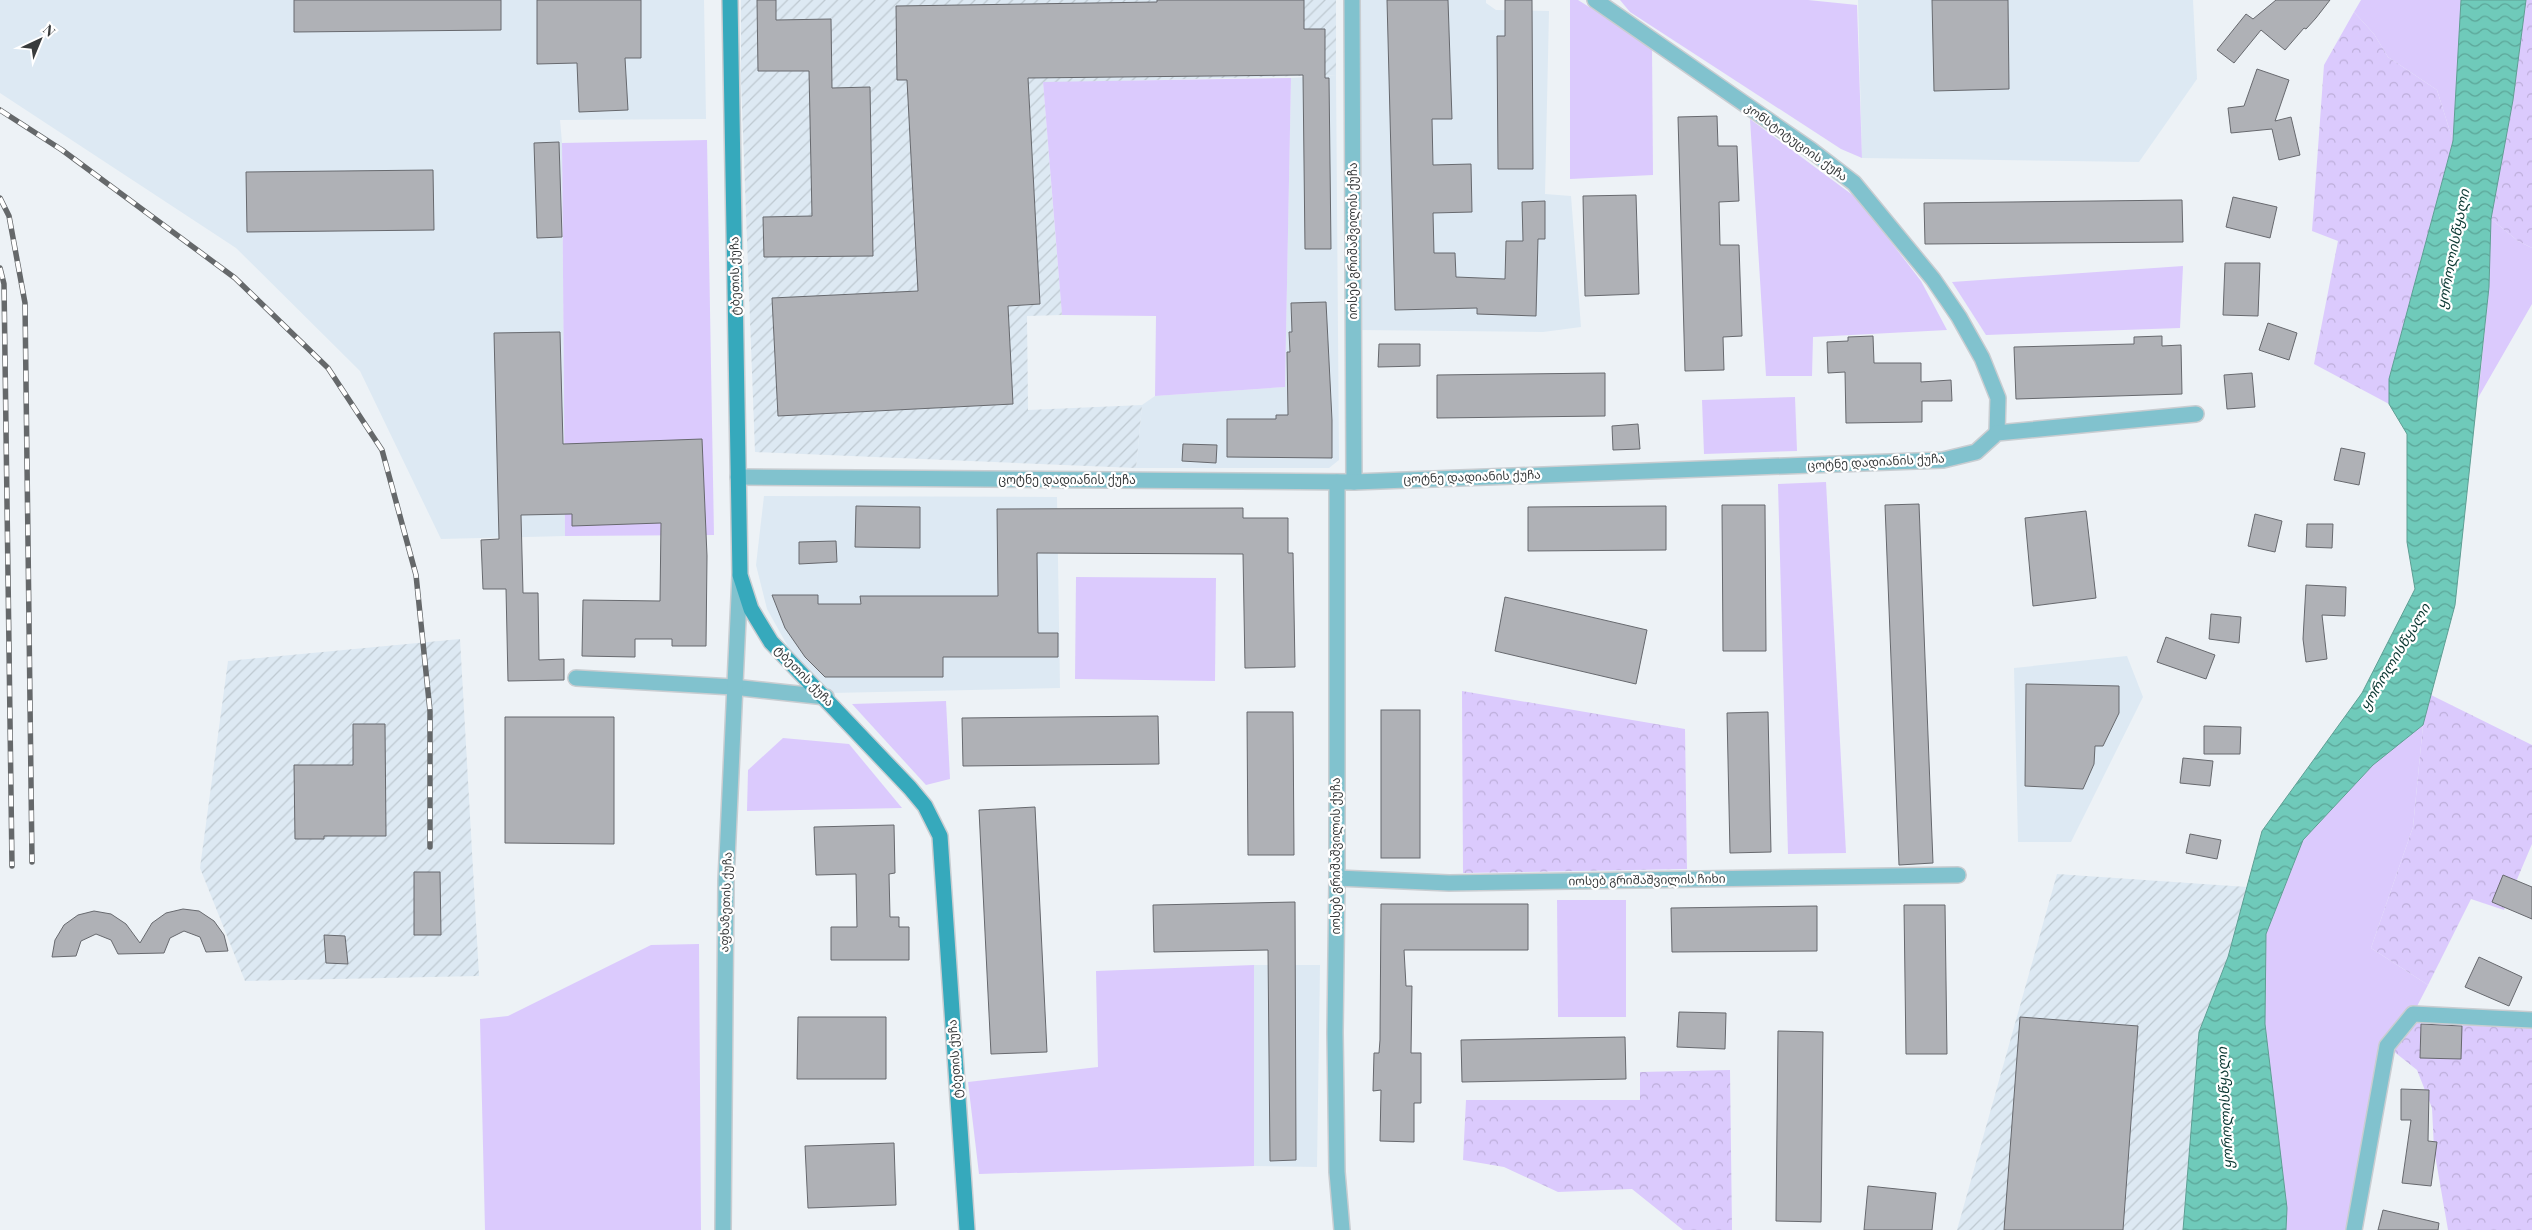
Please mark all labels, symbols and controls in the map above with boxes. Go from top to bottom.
north arrow [15,15,65,65]
text: N [39,20,60,41]
street label: კონსტიტუციის ქუჩა [1742,98,1851,184]
street label: იოსებ გრიშაშვილის ქუჩა [1344,162,1361,320]
water label: ყოროლისწყალი [2432,186,2474,310]
street label: ტბეთის ქუჩა [725,236,743,316]
street label: ცოტნე დადიანის ქუჩა [1807,449,1945,474]
street label: ცოტნე დადიანის ქუჩა [1403,466,1541,487]
street label: ცოტნე დადიანის ქუჩა [998,471,1136,488]
water label: ყოროლისწყალი [2355,599,2435,714]
street label: ტბეთის ქუჩა [771,641,838,709]
street label: იოსებ გრიშაშვილის ქუჩა [1327,777,1344,935]
street label: აფხაზეთის ქუჩა [715,851,735,953]
street label: იოსებ გრიშაშვილის ჩიხი [1568,870,1726,889]
street label: ტბეთის ქუჩა [943,1019,965,1099]
water label: ყოროლისწყალი [2212,1046,2237,1169]

